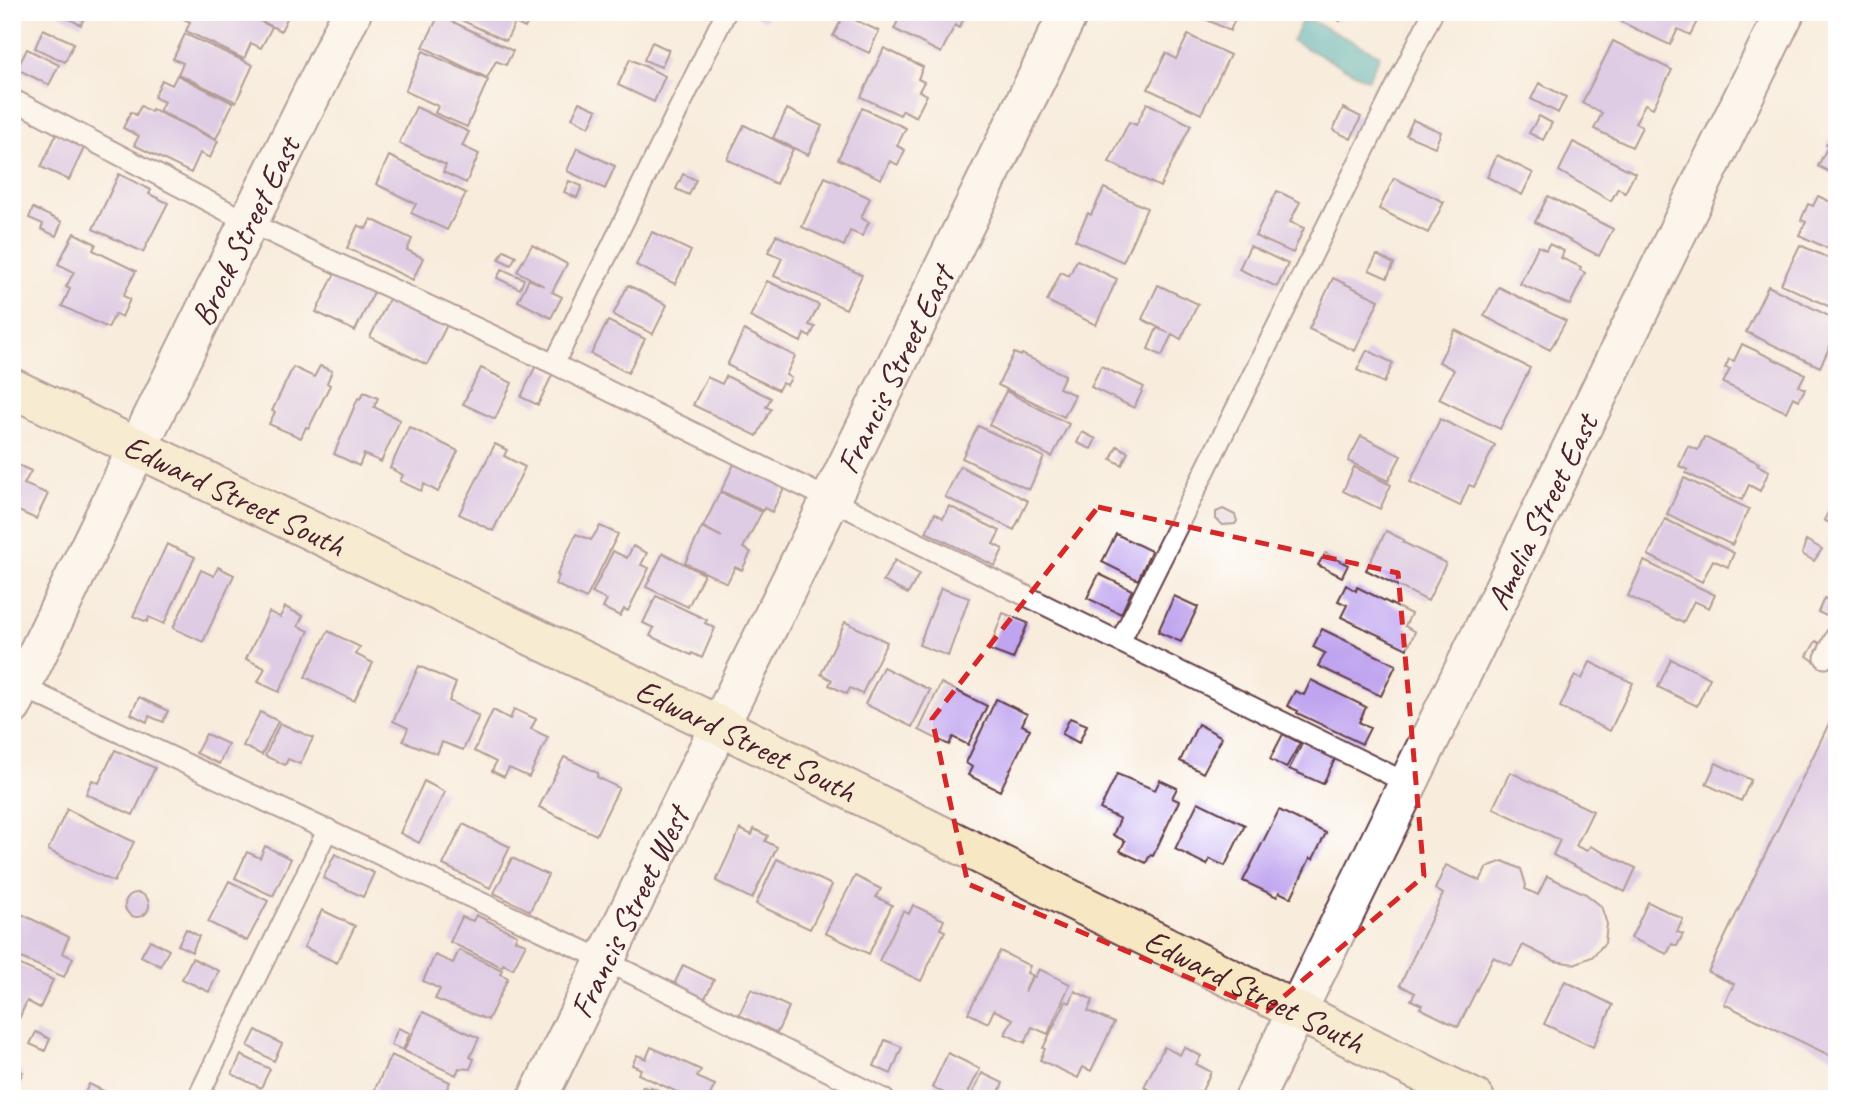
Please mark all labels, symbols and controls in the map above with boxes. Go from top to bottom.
street label: Brock Street East [181,127,311,333]
street label: Francis Street East [826,256,965,481]
street label: Amelia Street East [1477,405,1609,616]
street label: Edward Street South [117,425,353,566]
street label: Edward Street South [629,669,864,812]
street label: Francis Street West [560,797,700,1025]
street label: Edward Street South [1137,919,1372,1064]

